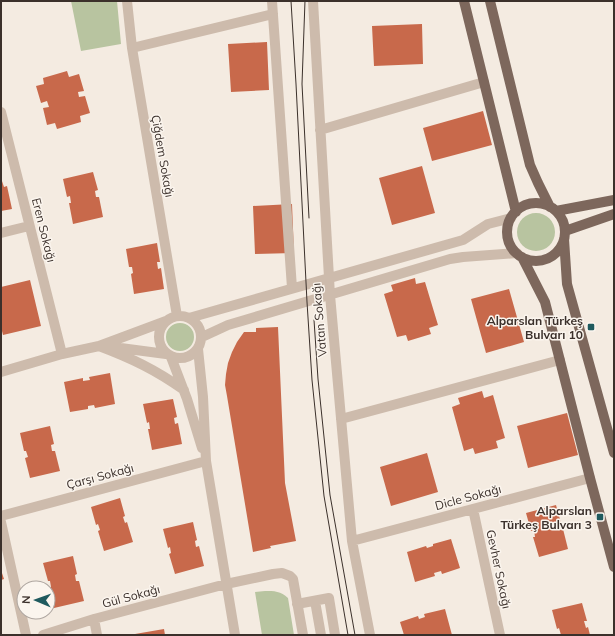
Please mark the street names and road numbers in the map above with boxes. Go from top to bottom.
street label: Çiğdem Sokağı [148,114,178,198]
street label: Eren Sokağı [29,196,59,264]
street label: Vatan Sokağı [308,282,330,358]
street label: Çarşı Sokağı [65,460,135,492]
street label: Dicle Sokağı [433,481,503,513]
street label: Gevher Sokağı [483,528,515,610]
street label: Gül Sokağı [100,581,162,611]

